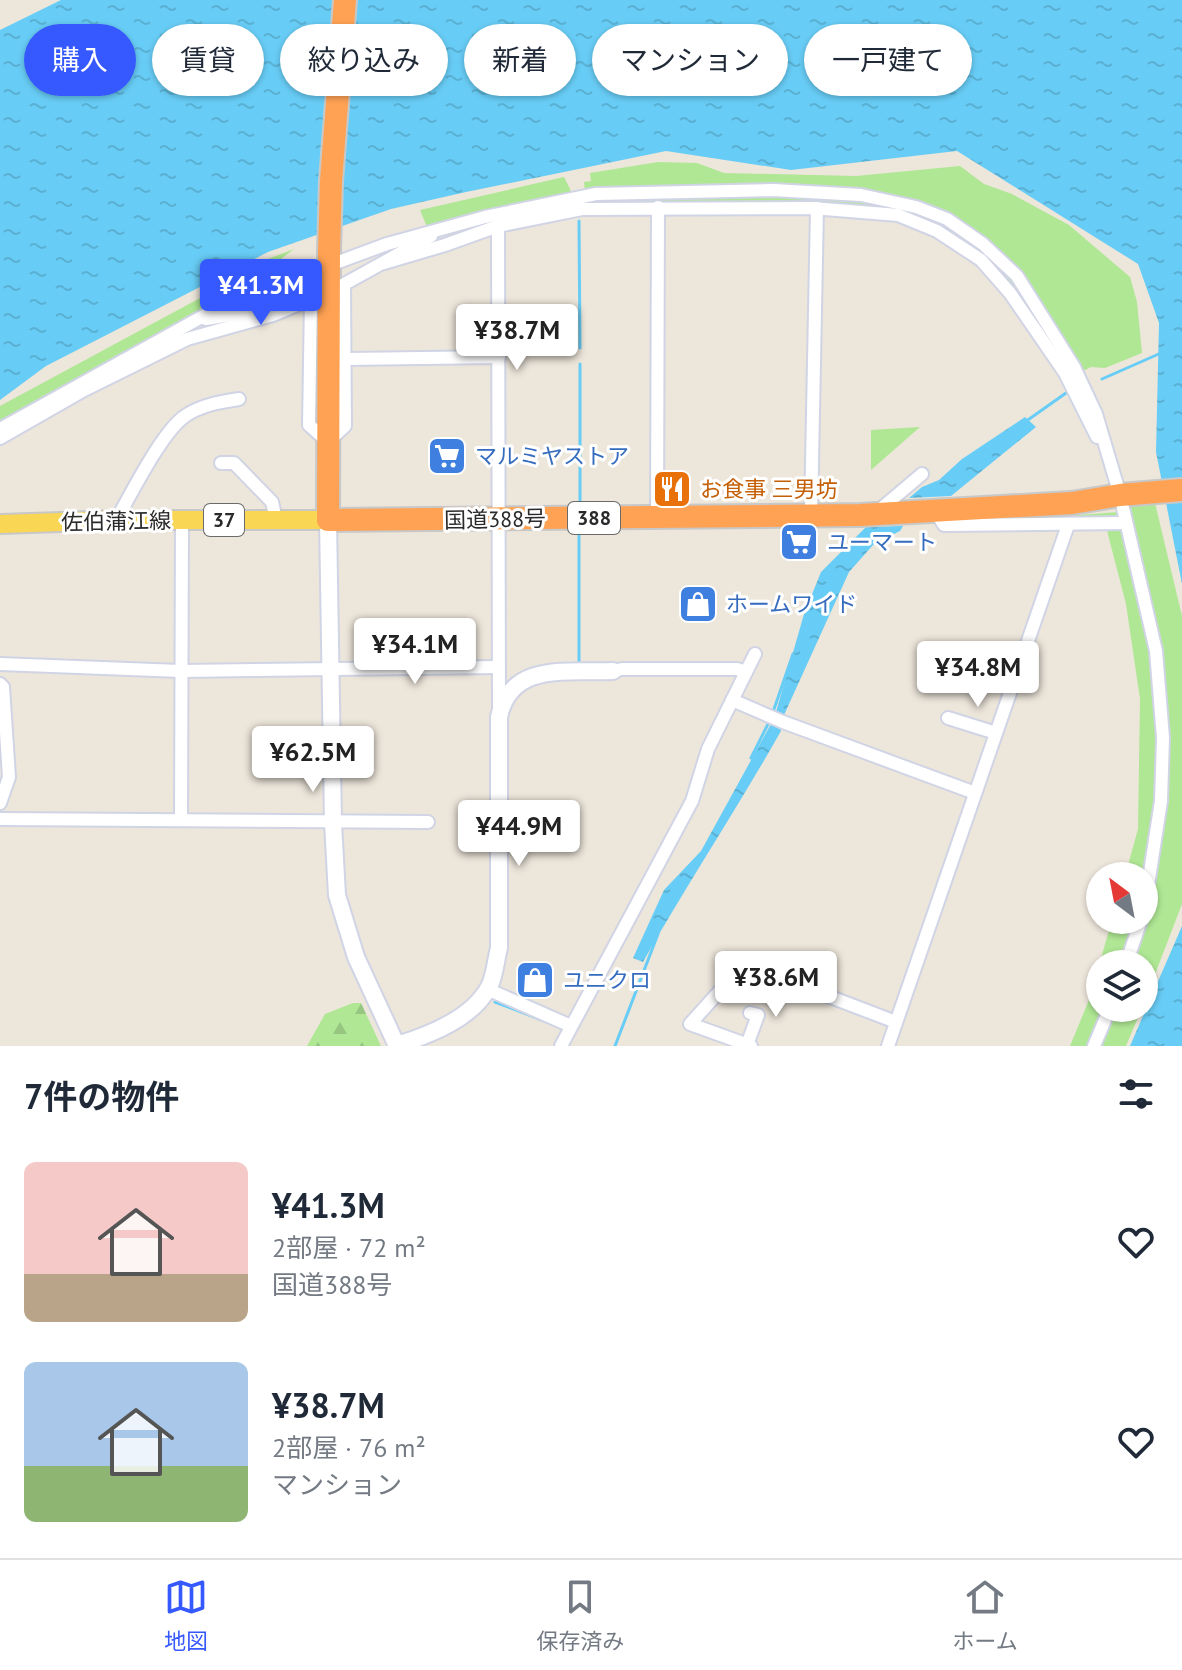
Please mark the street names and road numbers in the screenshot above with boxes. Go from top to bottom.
road number: 388 [568,502,620,534]
road number: 37 [204,504,244,536]
street label: 国道388号 [444,504,546,534]
street label: 佐伯蒲江線 [61,506,171,536]

